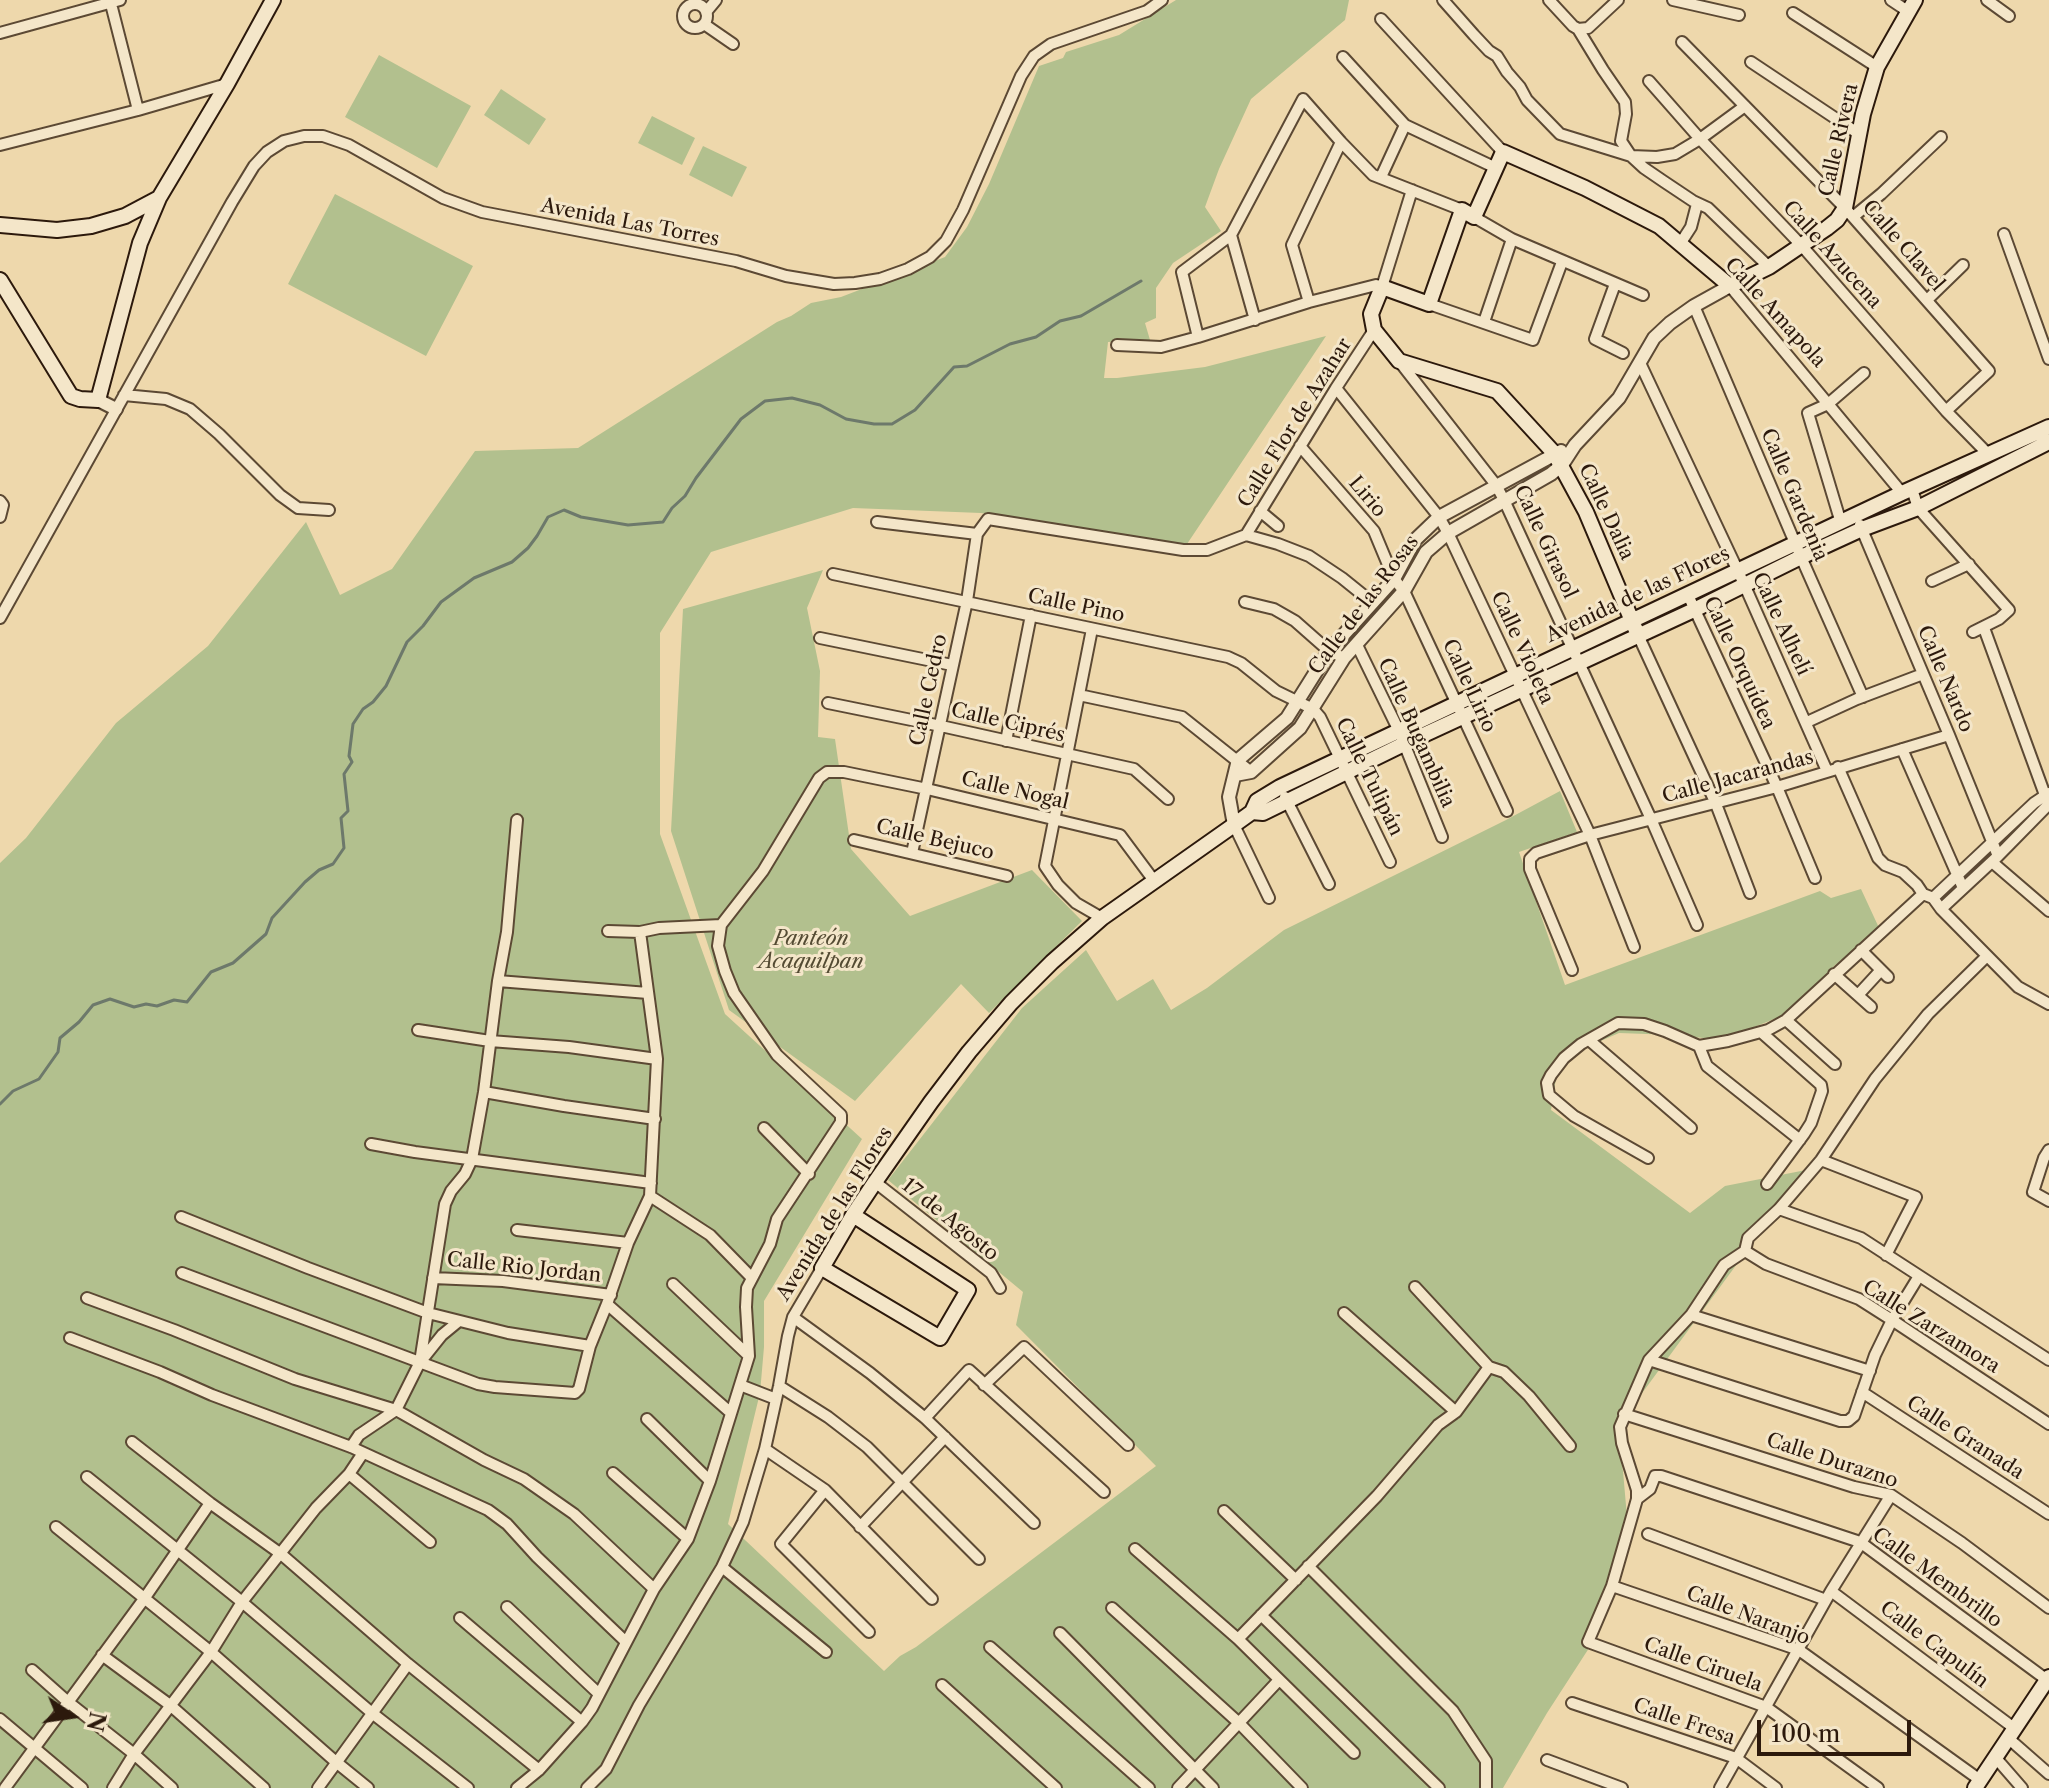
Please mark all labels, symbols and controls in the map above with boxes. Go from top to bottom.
street label: Calle Rivera [1814,81,1864,199]
street label: Avenida Las Torres [539,194,721,252]
street label: Calle Clavel [1857,195,1949,297]
street label: Calle Azucena [1777,196,1887,314]
street label: Calle Amapola [1719,253,1831,373]
street label: Calle Flor de Azahar [1233,334,1357,512]
street label: Calle Gardenia [1755,425,1833,565]
street label: Calle Dalia [1573,460,1639,564]
street label: Lirio [1343,472,1391,522]
street label: Calle Girasol [1508,481,1582,603]
street label: Calle de las Rosas [1304,531,1424,679]
street label: Avenida de las Flores [1542,542,1734,648]
street label: Calle Alhelí [1747,569,1815,679]
street label: Calle Pino [1025,584,1127,628]
street label: Calle Violeta [1485,588,1559,708]
street label: Calle Orquídea [1698,593,1780,733]
street label: Calle Nardo [1912,622,1978,736]
street label: Calle Cedro [905,632,953,748]
street label: Calle Lirio [1437,635,1501,737]
street label: Calle Bugambilia [1372,655,1460,811]
street label: Calle Ciprés [949,698,1067,748]
street label: Calle Tulipán [1330,714,1408,840]
street label: Calle Jacarandas [1660,745,1816,809]
street label: Calle Nogal [959,767,1071,815]
street label: Calle Bejuco [874,815,996,865]
park label: Panteón Acaquilpan [759,927,863,974]
street label: Avenida de las Flores [772,1123,898,1305]
street label: 17 de Agosto [897,1174,1003,1266]
street label: Calle Rio Jordan [446,1248,602,1288]
street label: Calle Zarzamora [1858,1275,2004,1379]
street label: Calle Granada [1902,1391,2028,1485]
street label: Calle Durazno [1763,1428,1901,1494]
street label: Calle Membrillo [1867,1523,2007,1633]
street label: Calle Naranjo [1683,1581,1813,1651]
street label: Calle Capulín [1875,1596,1993,1694]
street label: Calle Ciruela [1640,1632,1766,1698]
north arrow [32,1676,112,1756]
street label: Calle Fresa [1630,1693,1738,1751]
scale bar [1761,1704,1915,1754]
text: N [81,1709,111,1734]
text: 100 m [1771,1719,1840,1748]

